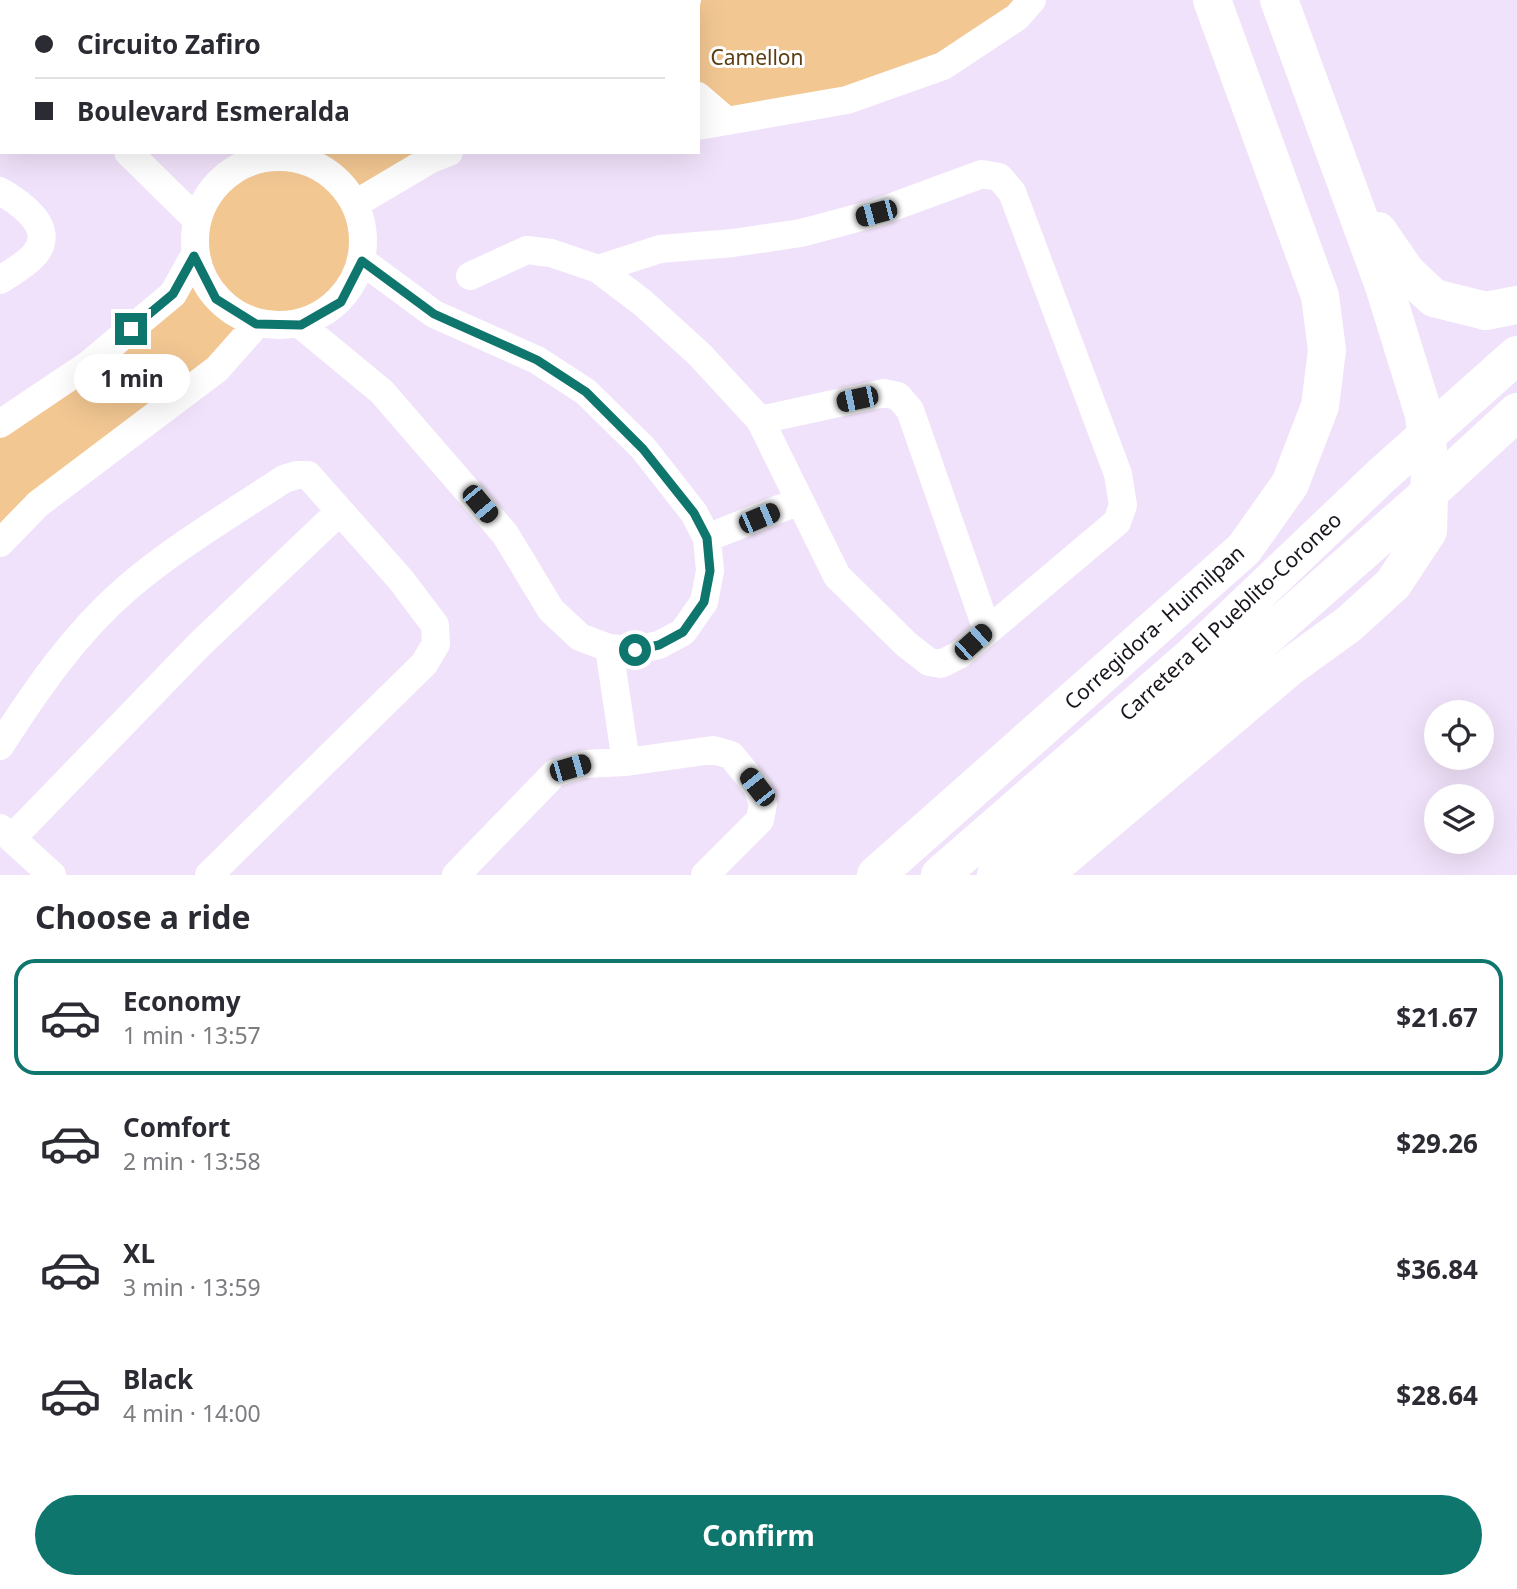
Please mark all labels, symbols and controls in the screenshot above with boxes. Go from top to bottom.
text: Circuito Zafiro [77,26,261,62]
park label: Camellon [710,43,804,71]
text: Boulevard Esmeralda [77,93,350,129]
car [853,197,900,229]
route end [115,313,147,345]
callout: 1 min [73,354,189,402]
text: 1 min [100,362,164,394]
car [835,384,880,414]
car [459,481,502,527]
car [736,500,783,536]
street label: Carretera El Pueblito-Coroneo [1113,505,1347,727]
street label: Corregidora- Huimilpan [1058,539,1250,715]
car [951,620,996,664]
route start [619,634,651,666]
map controls [1424,700,1494,854]
button: locate [1424,700,1494,770]
car [547,752,594,784]
car [736,764,779,810]
button: layers [1424,784,1494,854]
text: Choose a ride [35,895,251,938]
text: Economy [123,983,241,1019]
icon: car [39,986,102,1049]
text: $21.67 [1396,999,1478,1035]
text: 1 min · 13:57 [123,1019,261,1051]
text: Comfort [123,1109,231,1145]
icon: car [39,1112,102,1175]
text: $29.26 [1396,1125,1478,1161]
text: 2 min · 13:58 [123,1145,261,1177]
text: XL [123,1235,155,1271]
icon: car [39,1238,102,1301]
text: $36.84 [1396,1251,1478,1287]
text: 3 min · 13:59 [123,1271,261,1303]
text: Black [123,1361,193,1397]
icon: car [39,1364,102,1427]
text: $28.64 [1396,1377,1478,1413]
text: 4 min · 14:00 [123,1397,261,1429]
button: Confirm [35,1495,1482,1575]

